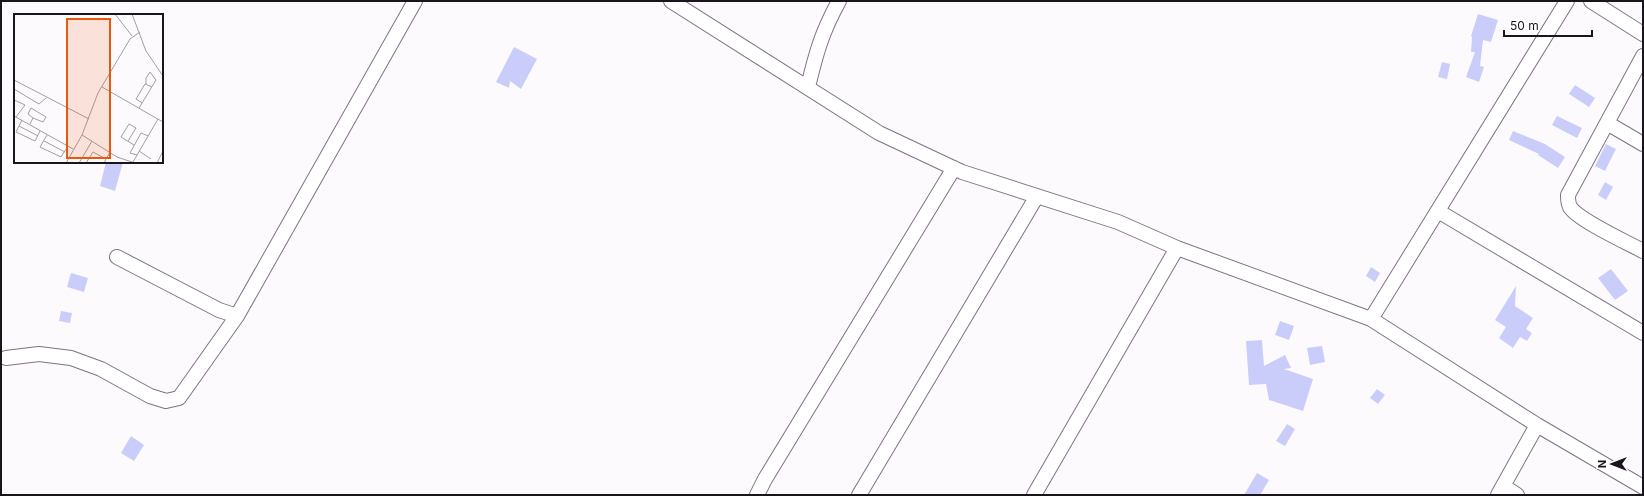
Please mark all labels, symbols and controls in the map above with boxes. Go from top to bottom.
scale bar [1504,12,1592,38]
inset map [14,14,163,163]
text: 50 m [1510,18,1539,33]
north arrow [1592,444,1632,484]
text: N [1595,460,1609,468]

